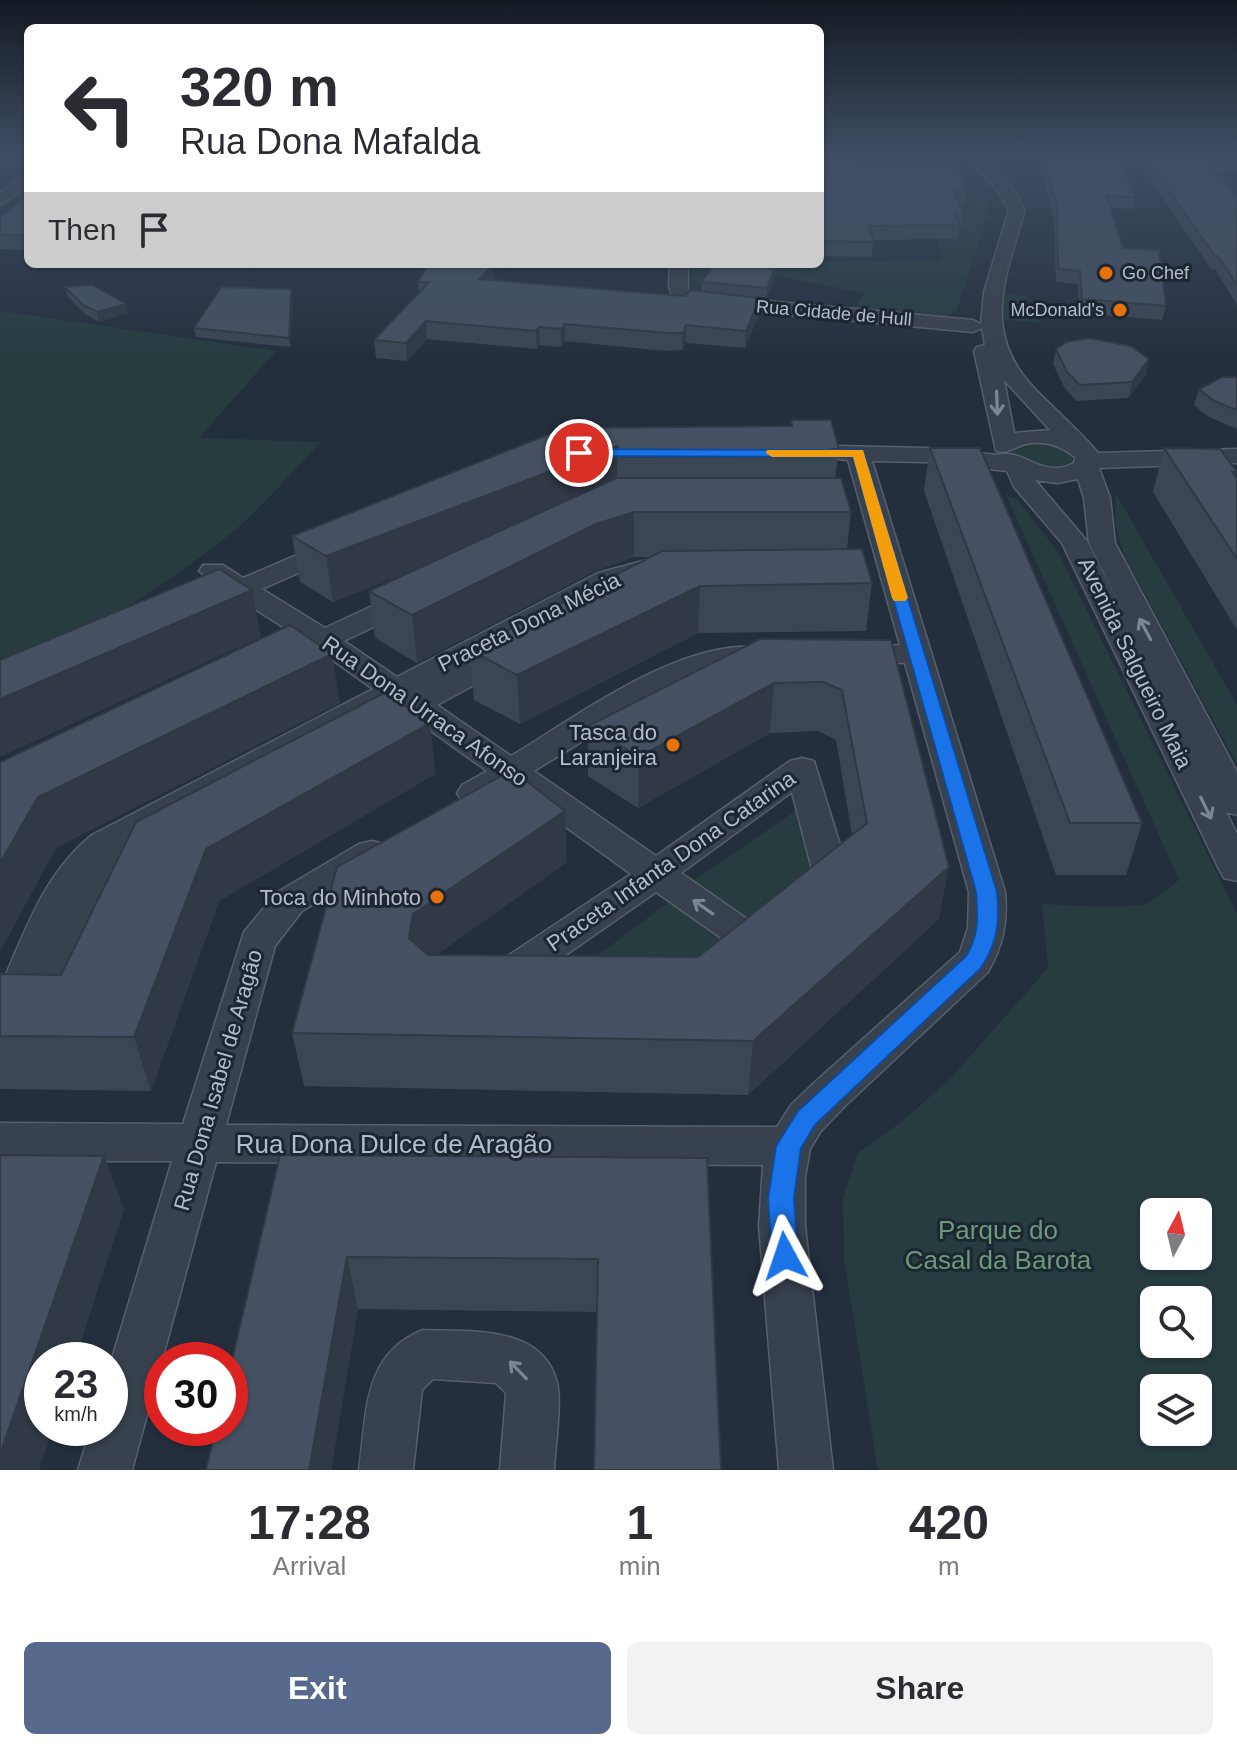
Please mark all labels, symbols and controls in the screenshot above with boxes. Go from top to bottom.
text: 320 m [180,55,339,118]
icon: left [48,56,152,160]
text: Rua Dona Mafalda [180,121,480,162]
icon: arrive [132,208,176,252]
text: Then [48,213,116,246]
place label: Go Chef [1122,263,1190,283]
marker: Go Chef [1097,264,1115,282]
street label: Rua Cidade de Hull [755,296,913,330]
place label: McDonald's [1011,300,1104,320]
marker: McDonald's [1111,301,1129,319]
one-way arrow [989,389,1004,416]
pin [545,419,613,487]
icon: arrive [557,431,601,475]
street label: Avenida Salgueiro Maia [1073,553,1197,773]
street label: Praceta Dona Mécia [434,567,625,677]
one-way arrow [1136,618,1152,641]
street label: Rua Dona Urraca Afonso [318,631,532,791]
place label: Tasca do Laranjeira [559,720,658,770]
marker: Tasca do Laranjeira [664,736,682,754]
street label: Praceta Infanta Dona Catarina [542,765,801,956]
one-way arrow [1199,796,1214,820]
place label: Toca do Minhoto [260,885,421,910]
marker: Toca do Minhoto [428,888,446,906]
one-way arrow [692,899,714,915]
street label: Rua Dona Isabel de Aragão [169,947,267,1213]
street label: Rua Dona Dulce de Aragão [236,1129,552,1159]
north arrow [1140,1198,1212,1270]
map controls [1140,1198,1212,1446]
position arrow [743,1214,827,1298]
park label: Parque do Casal da Barota [905,1215,1092,1275]
button: search [1140,1286,1212,1358]
speed limit sign: 30 [144,1342,248,1446]
one-way arrow [509,1361,528,1380]
text: 23 [54,1362,98,1406]
button: layers [1140,1374,1212,1446]
text: km/h [54,1403,98,1425]
text: 17:28 [248,1496,371,1549]
text: 1 [626,1496,653,1549]
text: 420 [909,1496,989,1549]
text: Arrival [273,1551,346,1581]
text: min [619,1551,661,1581]
text: m [938,1551,960,1581]
button: Exit [24,1642,611,1734]
button: Share [627,1642,1213,1734]

